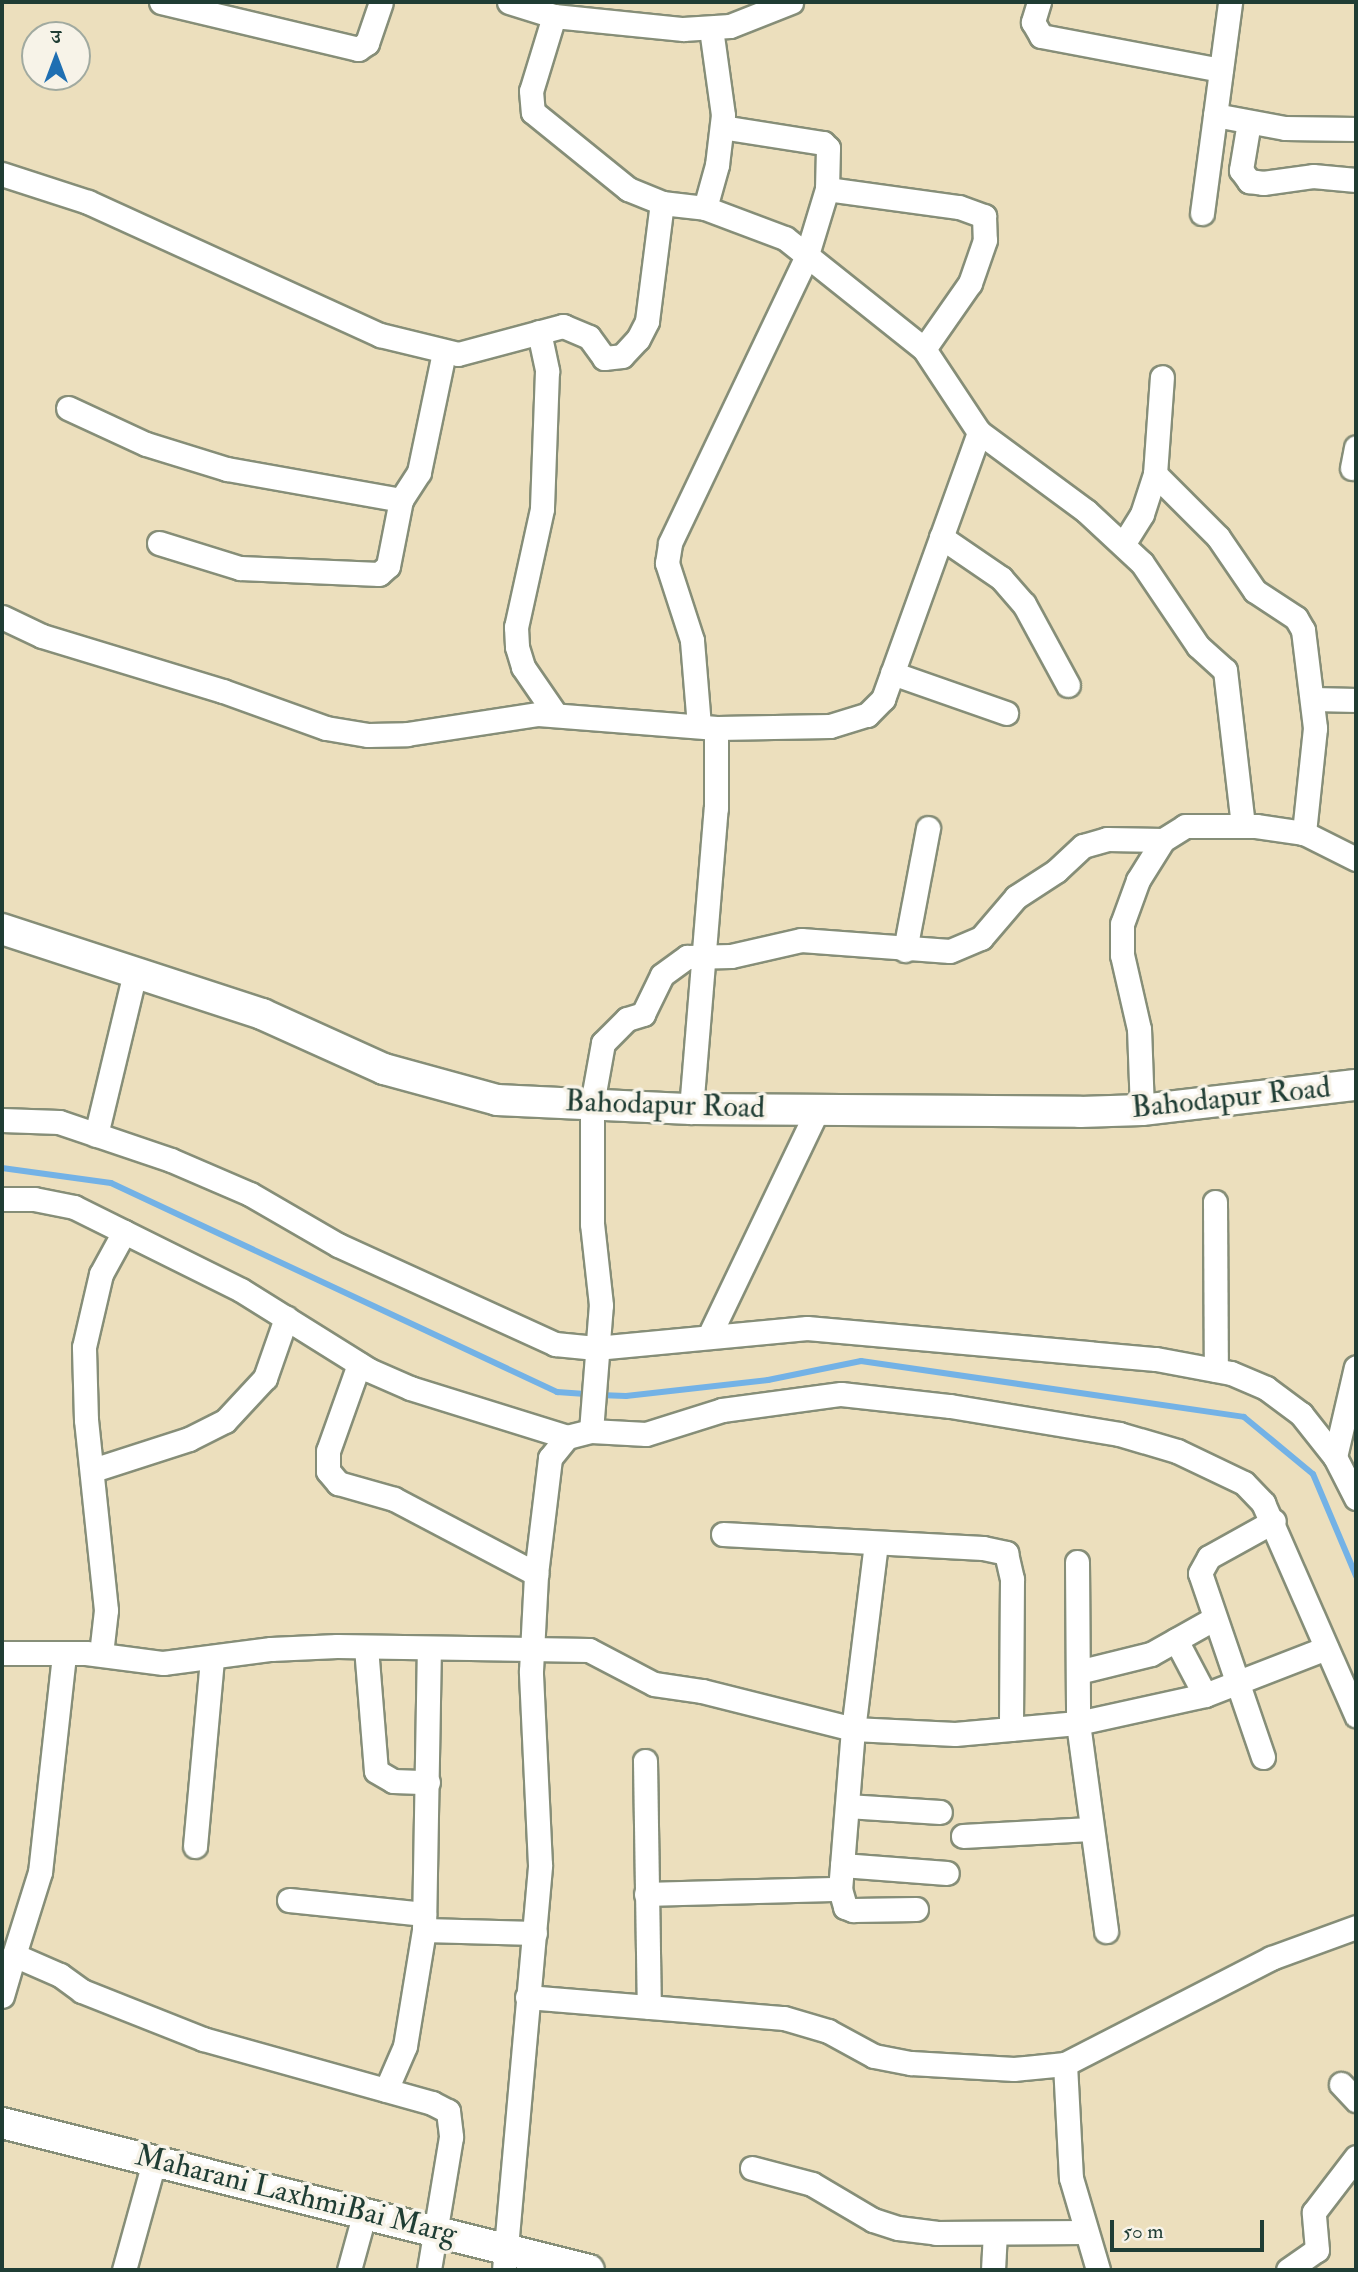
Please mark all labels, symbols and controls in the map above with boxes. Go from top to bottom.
north arrow [21,21,91,91]
text: उ [51,25,61,49]
street label: Bahodapur Road [1130,1070,1332,1126]
street label: Bahodapur Road [564,1084,766,1126]
street label: Maharani LaxhmiBai Marg [131,2138,461,2252]
scale bar [1113,2206,1267,2250]
text: 50 m [1123,2218,1164,2245]

